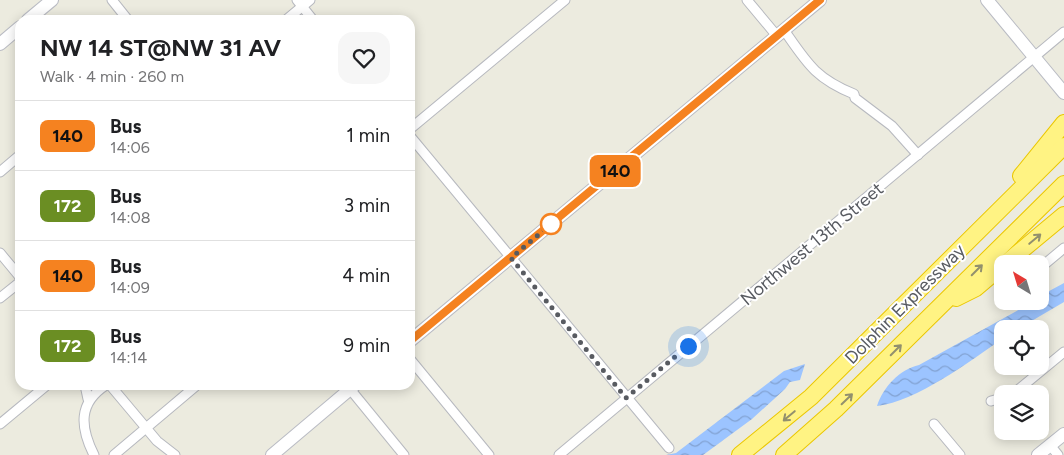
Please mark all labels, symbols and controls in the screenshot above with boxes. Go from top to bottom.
button: heart [338,32,390,84]
text: NW 14 ST@NW 31 AV [40,33,281,62]
text: Walk · 4 min · 260 m [40,67,184,86]
text: Bus [110,115,141,138]
text: 1 min [346,124,390,147]
text: 140 [52,125,83,147]
text: 14:06 [110,138,150,157]
line badge: 140 [586,155,644,187]
text: 140 [600,160,630,182]
street label: Northwest 13th Street [736,178,888,310]
text: Bus [110,185,141,208]
text: 3 min [344,194,390,217]
text: 172 [53,195,82,217]
text: 14:08 [110,208,151,227]
unlabelled marker [540,213,562,235]
one-way arrow [1028,234,1041,245]
street label: Dolphin Expressway [840,239,970,369]
text: Bus [110,255,141,278]
north arrow [994,255,1049,310]
map controls [994,255,1049,440]
text: 4 min [342,264,390,287]
one-way arrow [971,264,983,276]
text: 140 [52,265,83,287]
text: 14:09 [110,278,150,297]
button: locate [994,320,1049,375]
text: Bus [110,325,141,348]
text: 9 min [343,334,390,357]
your location [676,334,701,359]
text: 172 [53,335,82,357]
one-way arrow [890,344,903,356]
text: 14:14 [110,348,147,367]
button: layers [994,385,1049,440]
one-way arrow [841,393,853,405]
one-way arrow [782,411,795,422]

